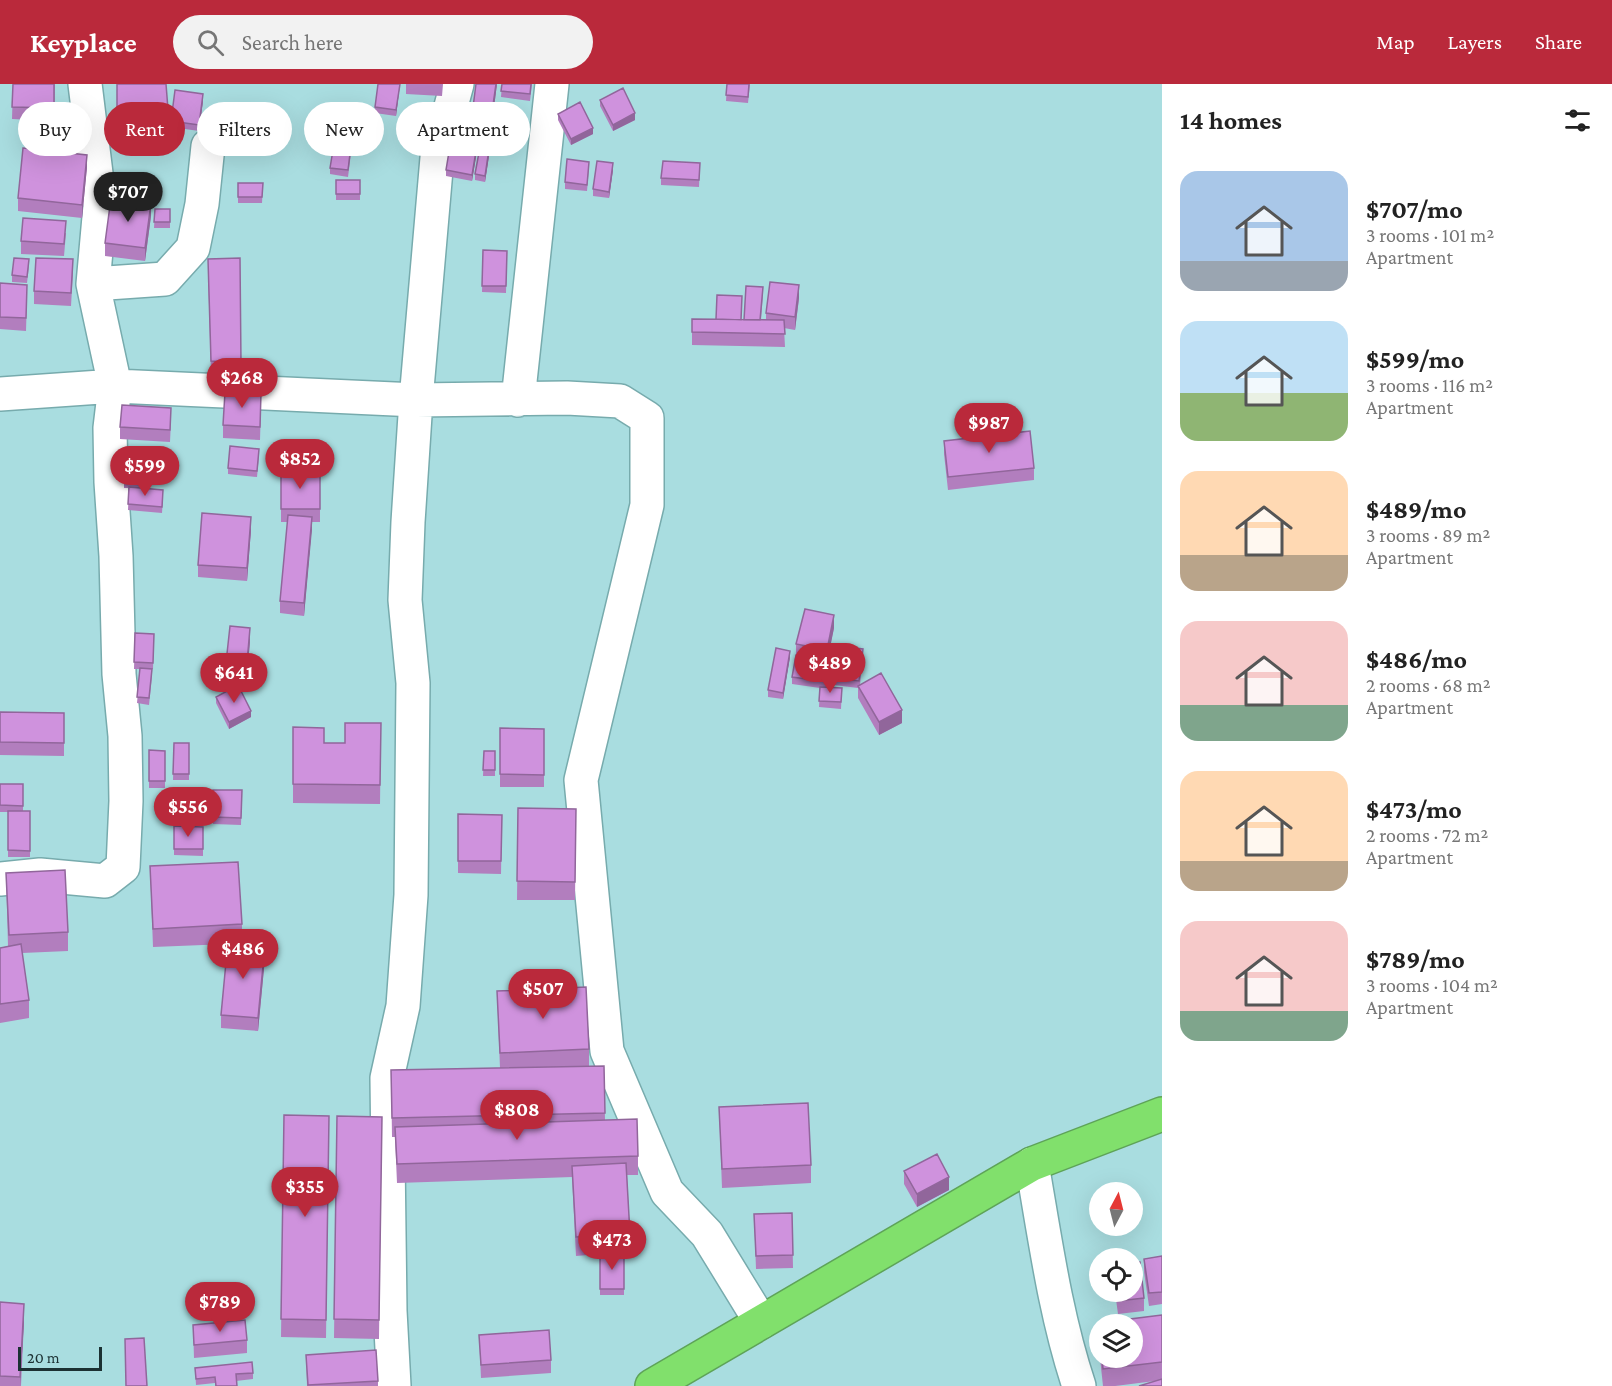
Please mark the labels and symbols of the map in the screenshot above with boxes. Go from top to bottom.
pin: $707 [92,172,164,223]
pin: $268 [206,358,278,409]
pin: $987 [953,403,1025,454]
pin: $852 [264,439,336,490]
pin: $599 [109,446,181,497]
pin: $489 [794,643,866,694]
pin: $641 [198,653,270,704]
pin: $556 [152,787,224,838]
pin: $486 [207,929,279,980]
pin: $507 [507,969,579,1020]
pin: $808 [481,1090,553,1141]
pin: $355 [269,1167,341,1218]
north arrow [1089,1182,1143,1236]
pin: $473 [576,1220,648,1271]
pin: $789 [184,1282,256,1333]
scale bar [18,1344,102,1372]

